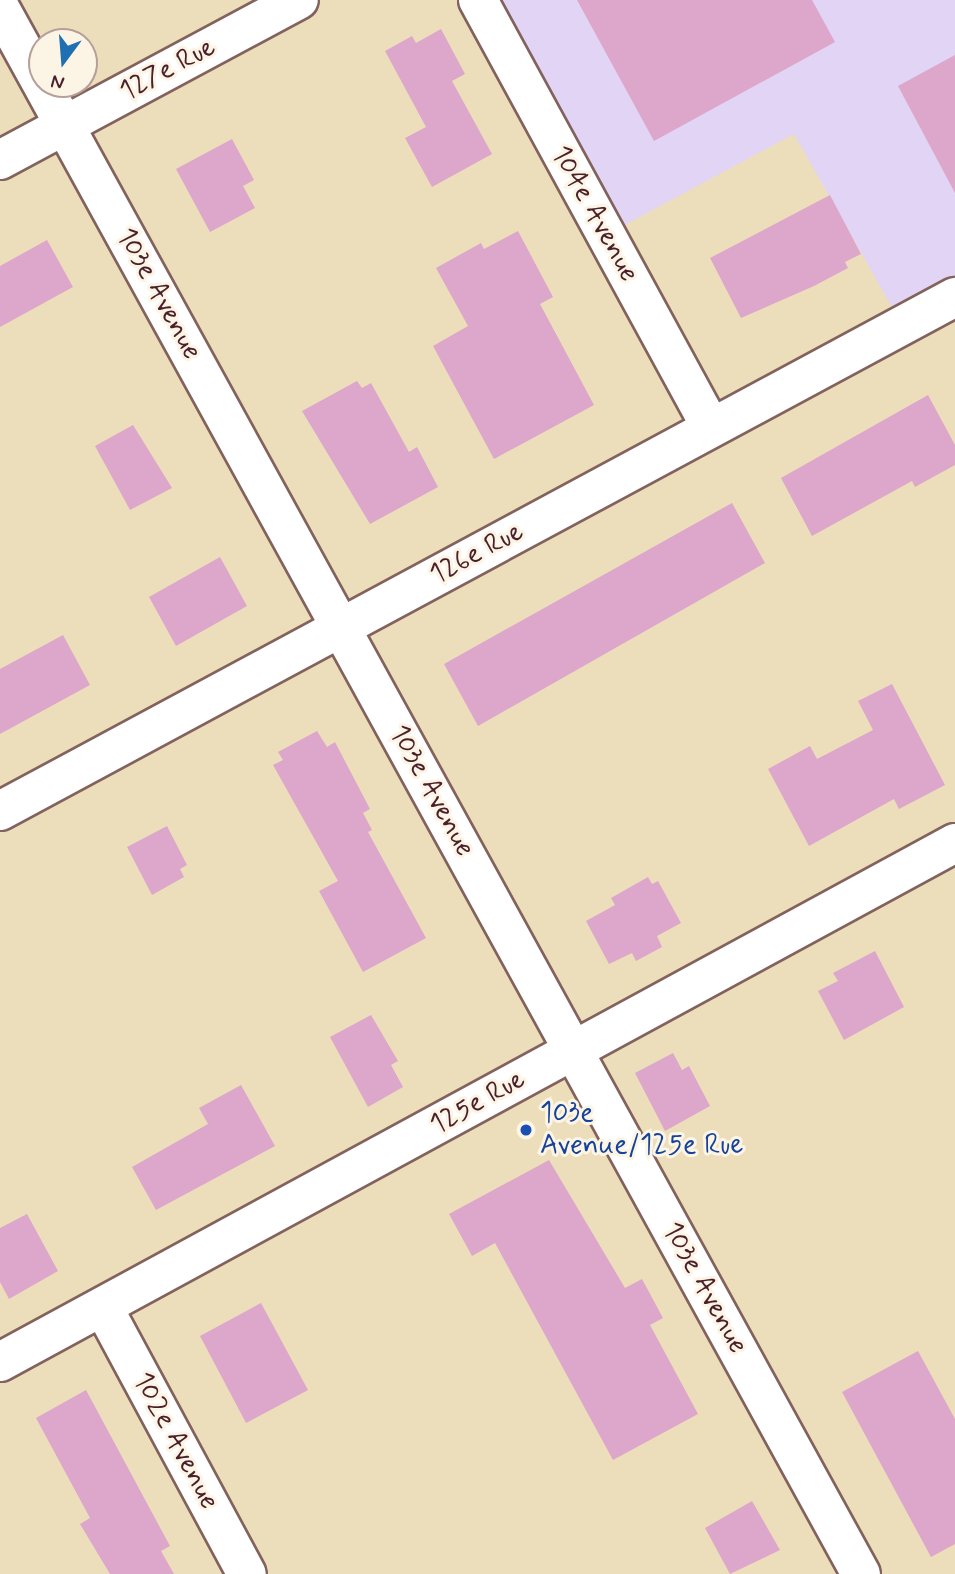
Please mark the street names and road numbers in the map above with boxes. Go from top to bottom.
street label: 127e Rue [113,30,223,110]
street label: 104e Avenue [542,138,646,290]
street label: 103e Avenue [107,221,209,367]
street label: 126e Rue [423,515,531,593]
street label: 103e Avenue [380,718,482,864]
street label: 125e Rue [424,1063,532,1143]
street label: 103e Avenue [653,1215,755,1361]
street label: 102e Avenue [124,1365,226,1517]

